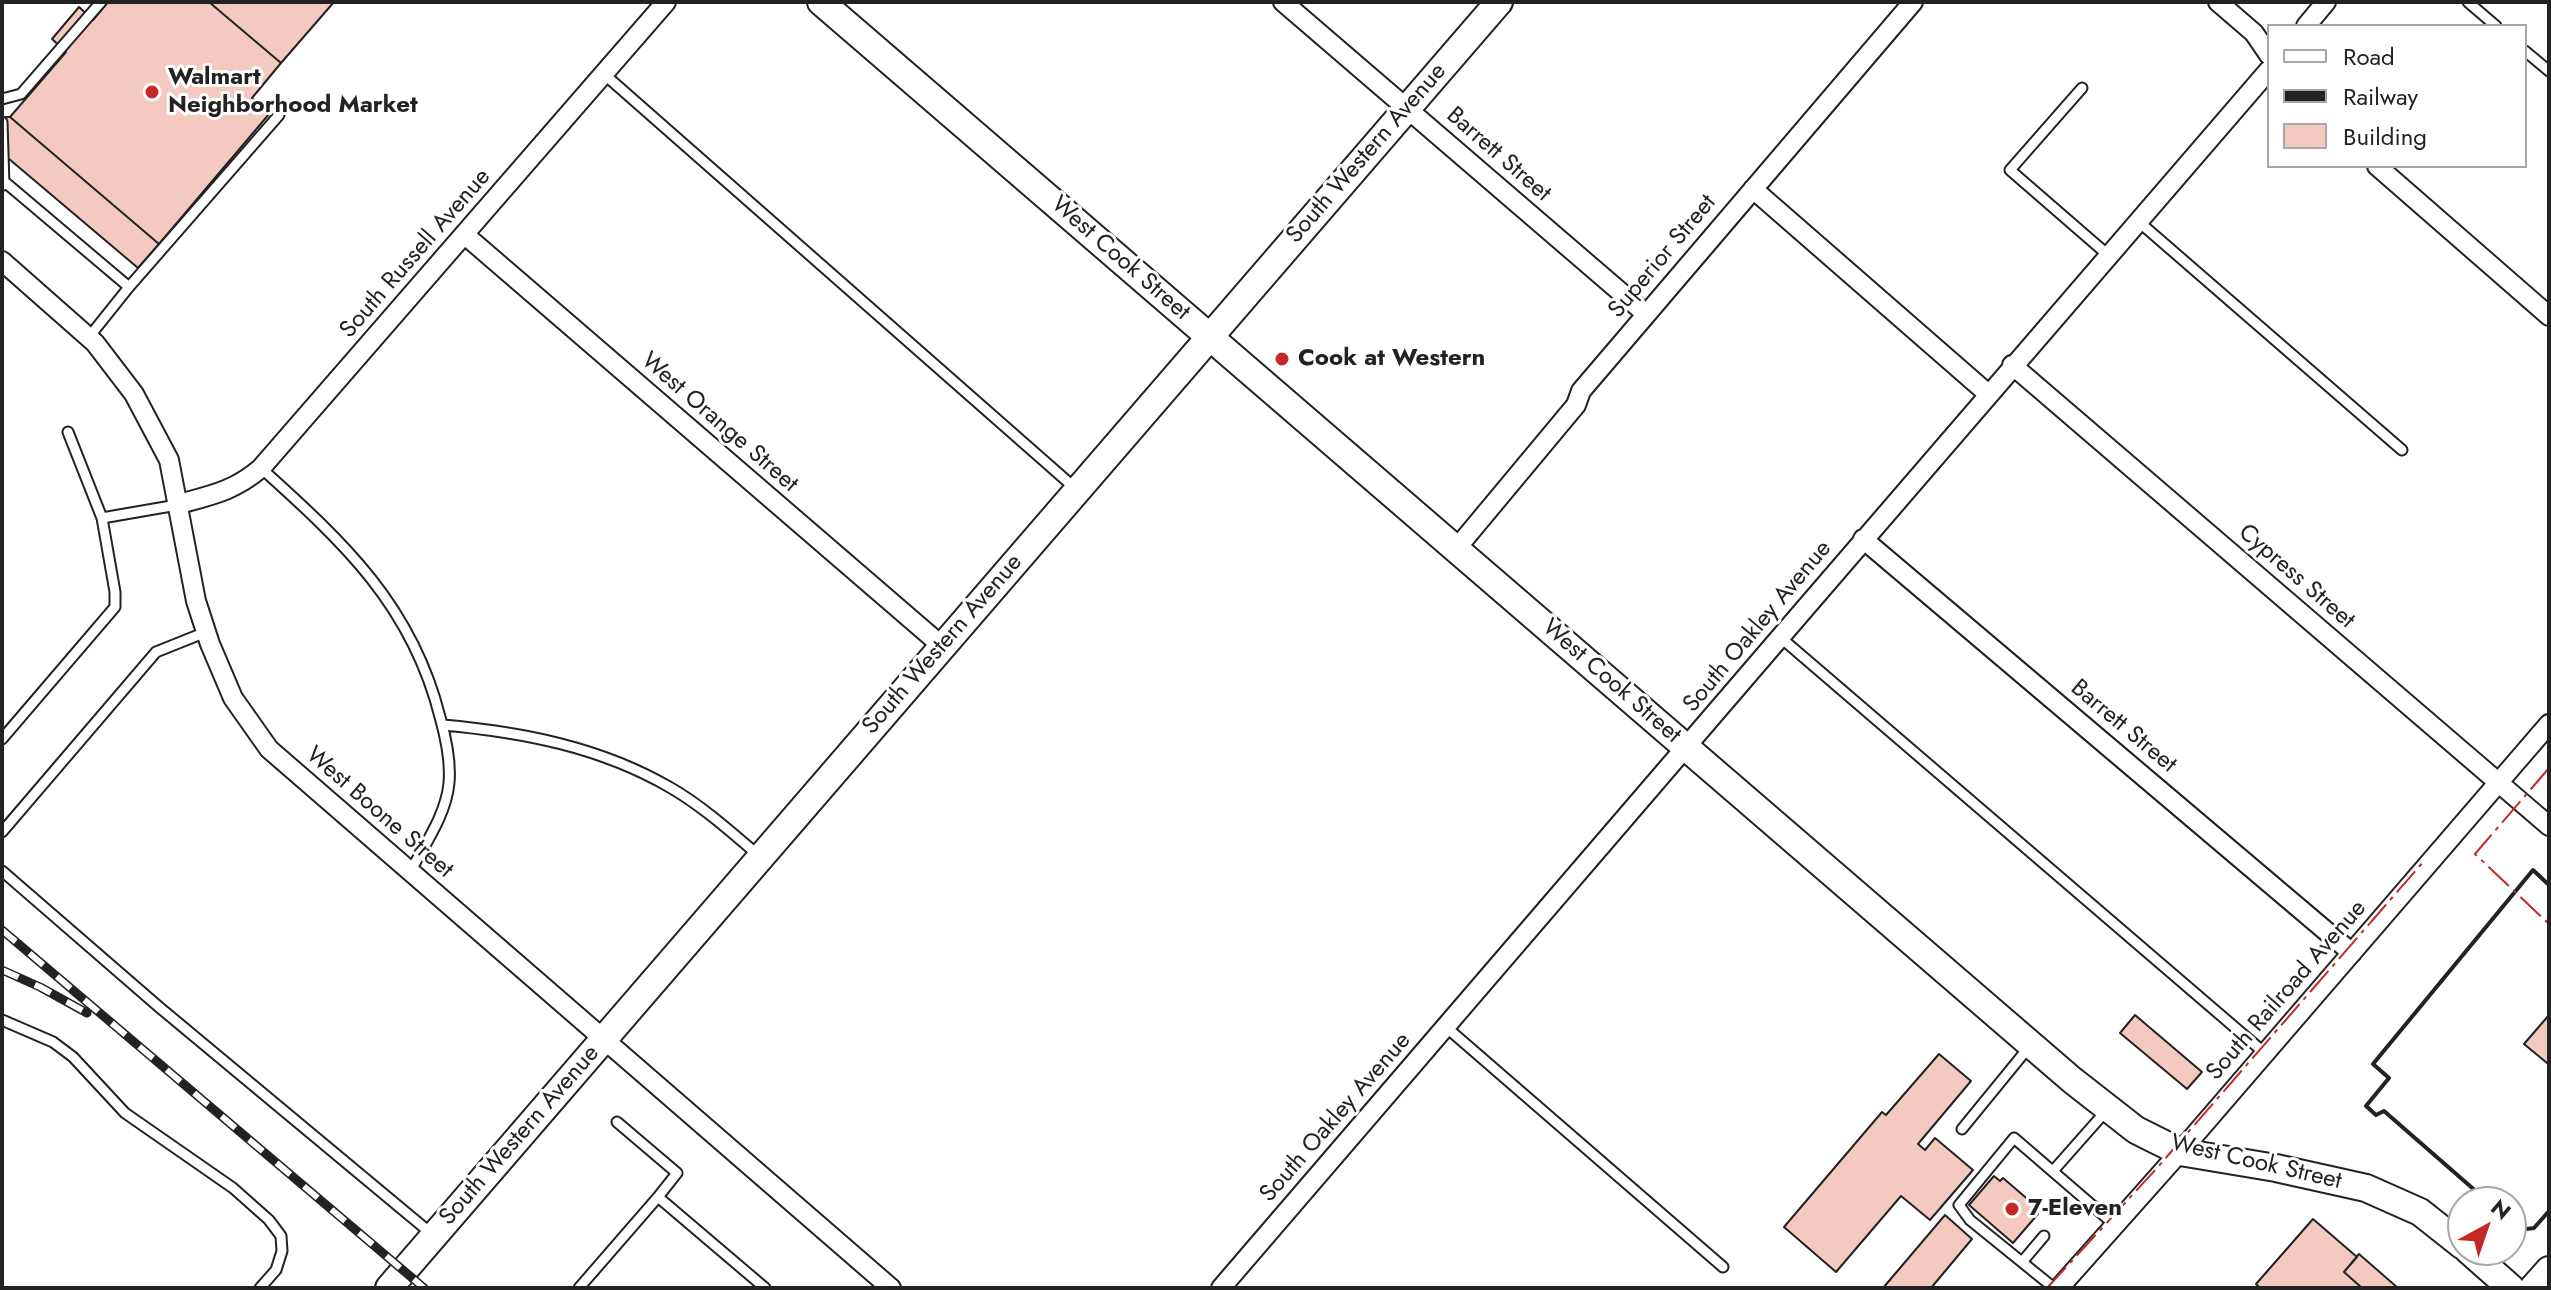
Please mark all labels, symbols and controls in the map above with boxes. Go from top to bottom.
legend [2267,24,2527,168]
text: Road [2343,39,2395,74]
street label: South Western Avenue [1281,58,1453,250]
place label: Walmart Neighborhood Market [168,64,418,120]
text: Railway [2343,79,2418,114]
marker: Walmart Neighborhood Market [143,83,161,101]
street label: Barrett Street [1440,102,1556,208]
text: Building [2343,119,2427,154]
street label: South Russell Avenue [335,163,497,345]
street label: Superior Street [1603,190,1723,324]
street label: West Cook Street [1045,191,1195,327]
place label: Cook at Western [1298,345,1485,373]
street label: West Orange Street [635,347,803,499]
marker: Cook at Western [1273,350,1291,368]
street label: Cypress Street [2232,519,2360,635]
street label: South Oakley Avenue [1678,535,1838,719]
street label: South Western Avenue [857,549,1029,741]
street label: West Cook Street [1536,614,1686,750]
street label: Barrett Street [2064,674,2182,780]
street label: West Boone Street [299,741,459,885]
street label: South Railroad Avenue [2201,895,2373,1087]
street label: South Oakley Avenue [1254,1027,1418,1209]
street label: South Western Avenue [434,1040,606,1232]
street label: West Cook Street [2168,1129,2344,1197]
north arrow [2447,1186,2527,1266]
text: N [2484,1191,2518,1227]
place label: 7-Eleven [2028,1195,2122,1223]
marker: 7-Eleven [2003,1200,2021,1218]

